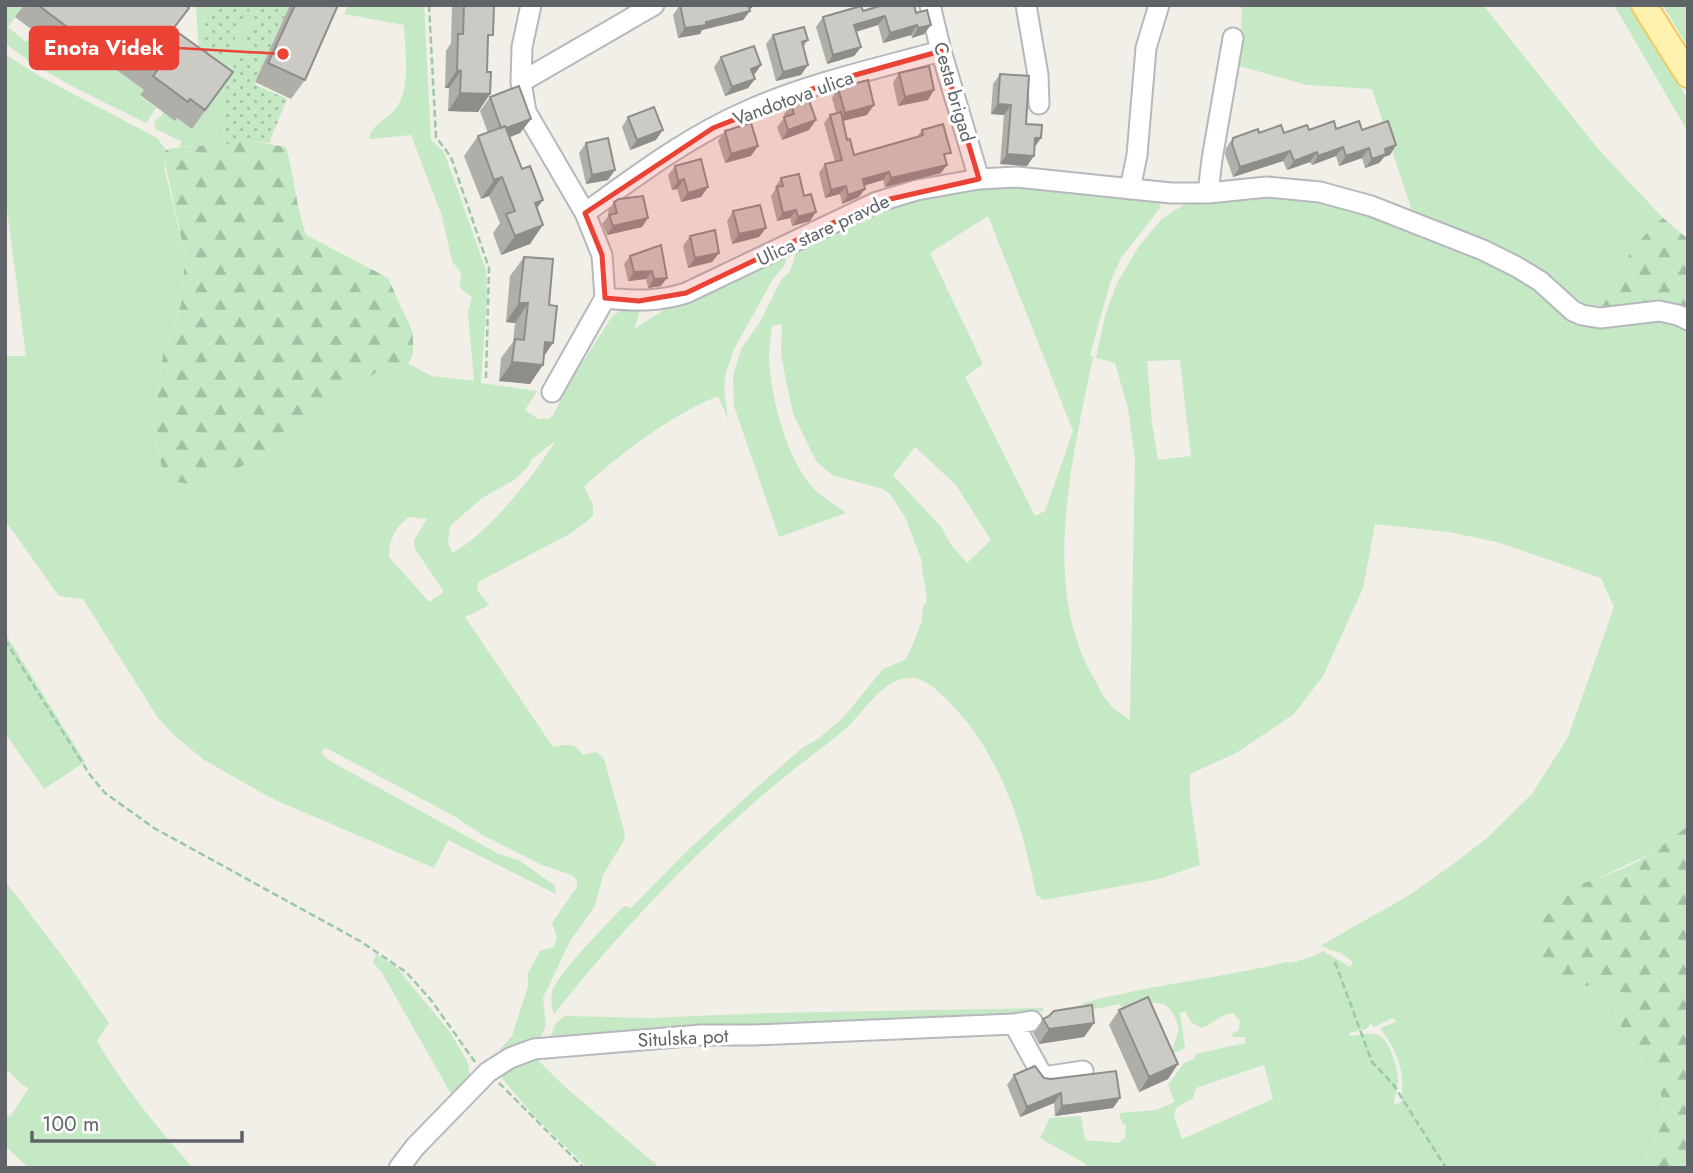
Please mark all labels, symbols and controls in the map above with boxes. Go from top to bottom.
callout: Enota Videk [30,27,178,69]
text: Enota Videk [44,33,164,63]
street label: Cesta brigad [927,39,981,145]
street label: Vandotova ulica [729,64,857,132]
street label: Ulica stare pravde [752,187,894,273]
street label: Situlska pot [637,1022,730,1054]
scale bar [32,1100,242,1144]
text: 100 m [42,1109,99,1139]

